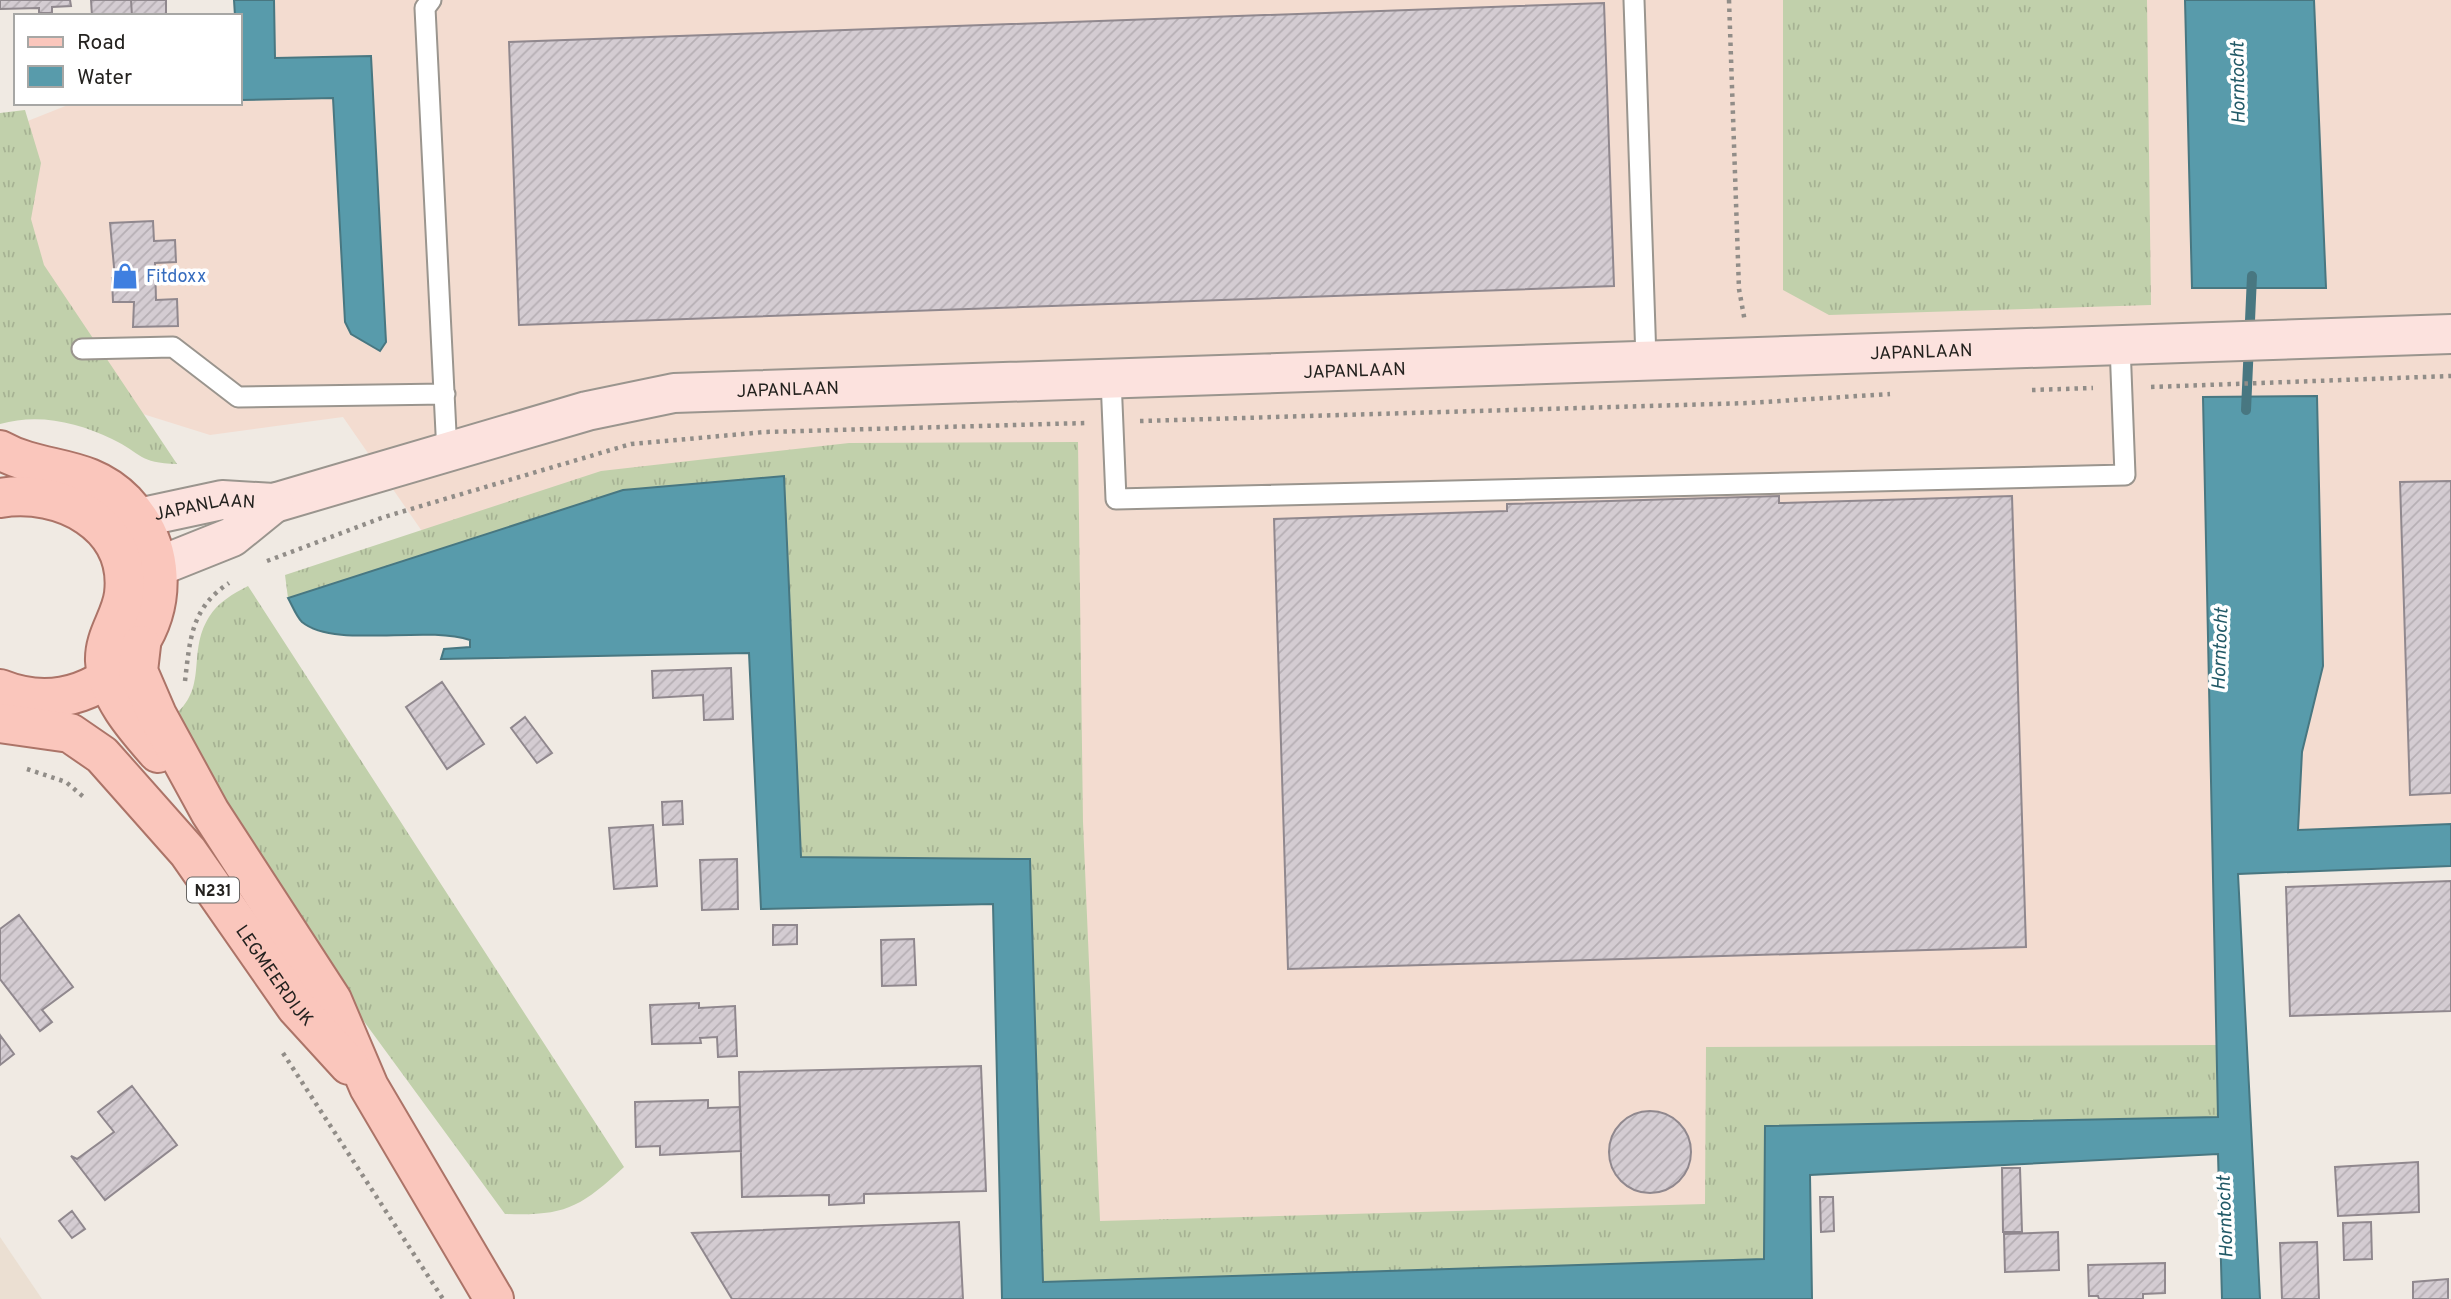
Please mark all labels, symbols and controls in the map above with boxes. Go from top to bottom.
legend [14,14,242,105]
text: Road [77,30,126,57]
water label: Horntocht [2226,40,2252,124]
text: Water [77,65,132,92]
shop icon: Fitdoxx [110,261,140,291]
place label: Fitdoxx [146,266,206,289]
street label: JAPANLAAN [1870,340,1973,366]
street label: JAPANLAAN [1303,359,1406,385]
street label: JAPANLAAN [736,378,840,404]
street label: JAPANLAAN [152,490,256,527]
water label: Horntocht [2208,606,2234,691]
road number: N231 [187,877,239,902]
street label: LEGMEERDIJK [229,921,318,1032]
water label: Horntocht [2213,1174,2239,1259]

